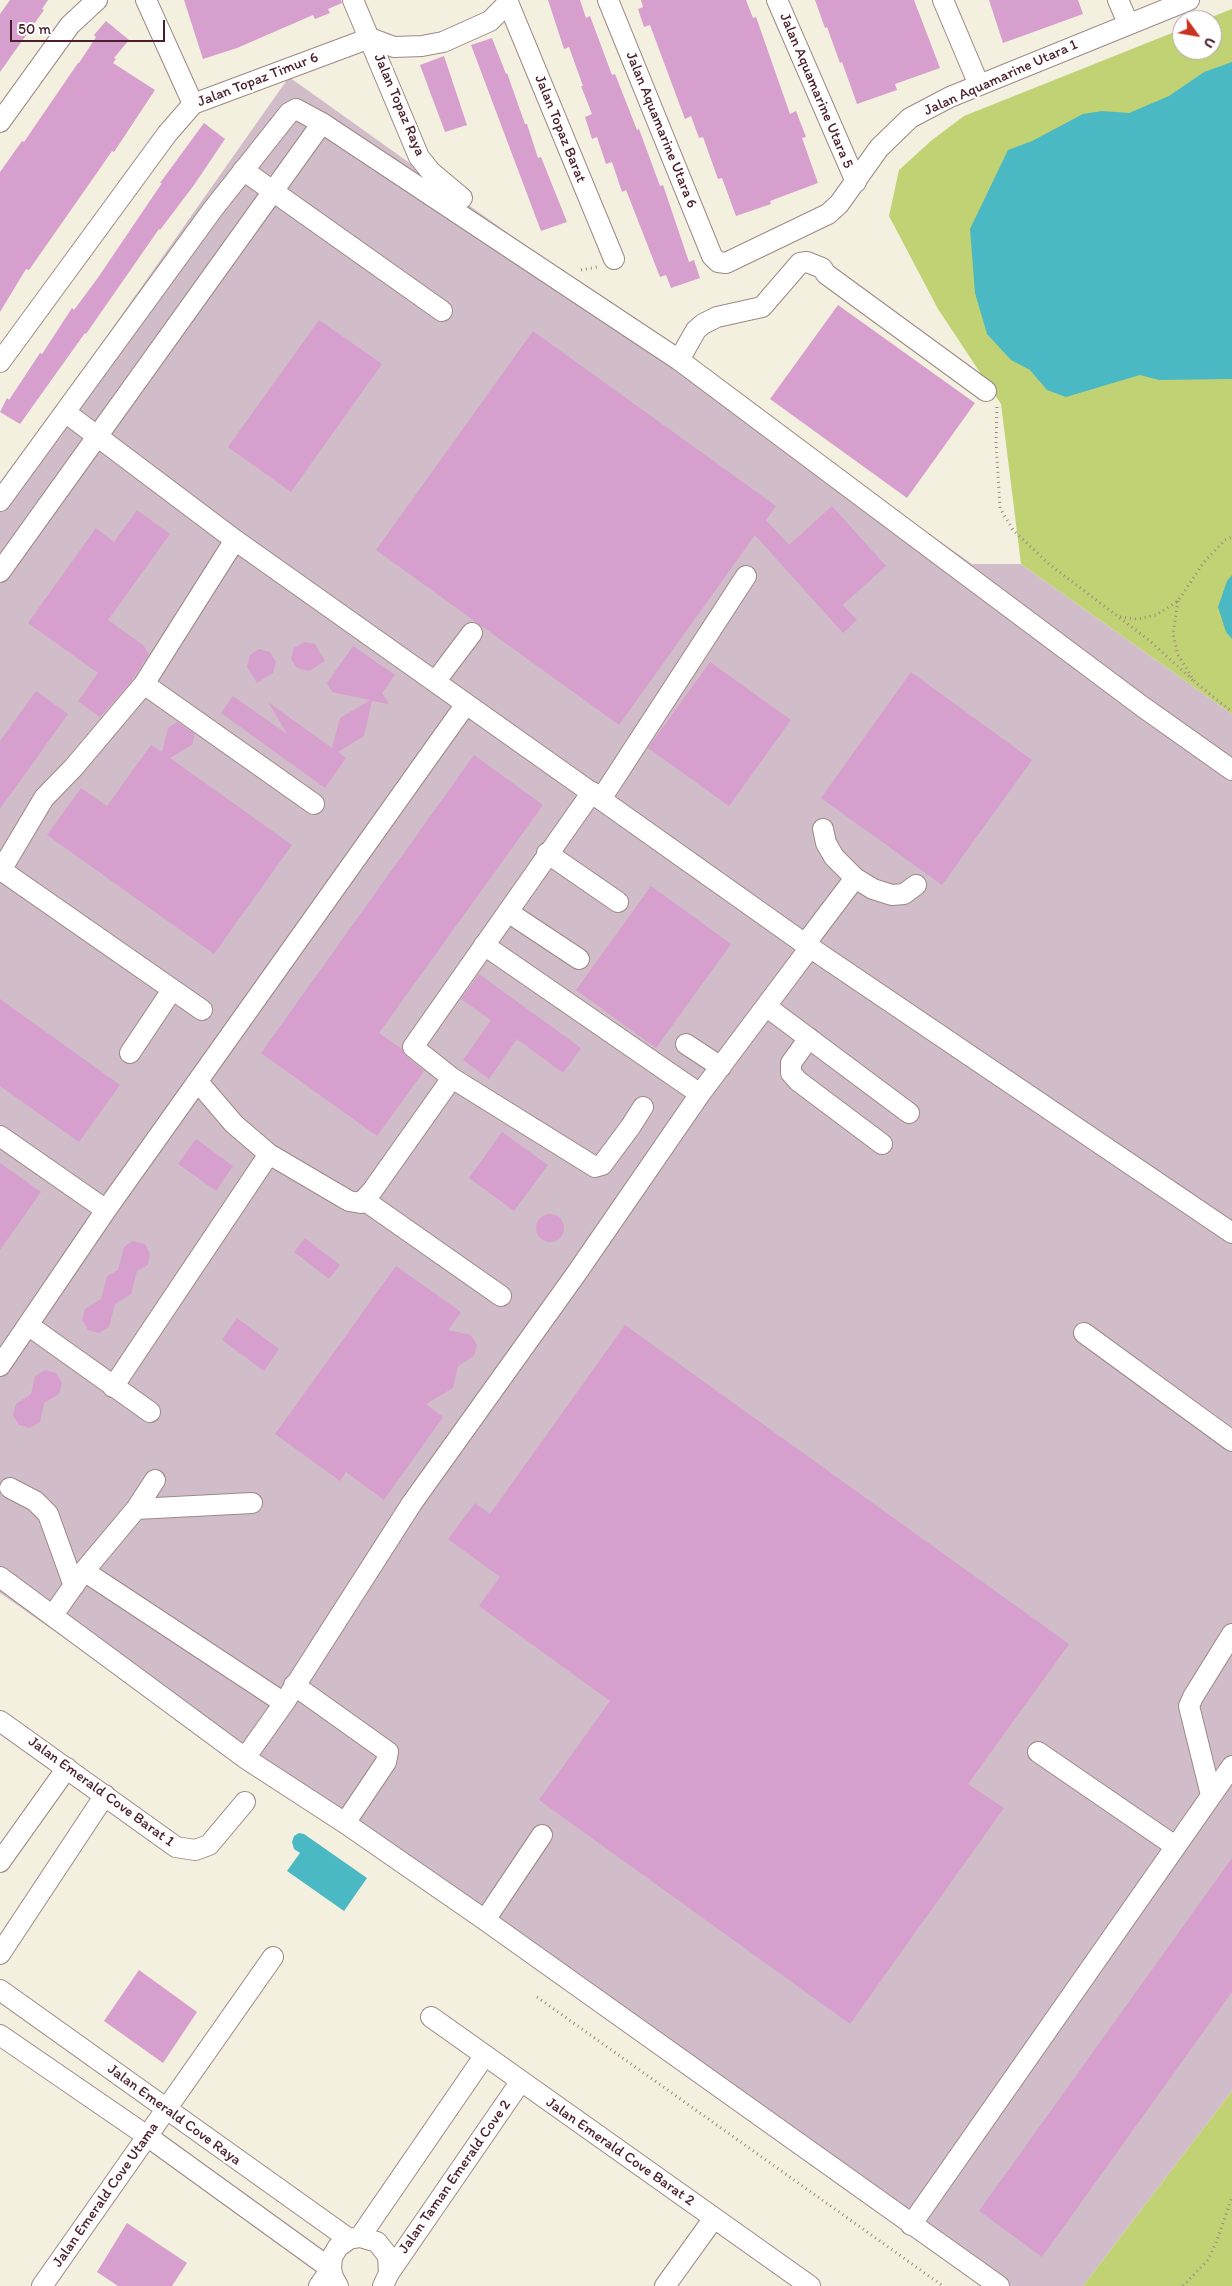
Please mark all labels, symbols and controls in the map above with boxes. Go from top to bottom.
scale bar [12,10,168,42]
north arrow [1172,10,1222,60]
street label: Jalan Aquamarine Utara 5 [775,11,857,171]
text: 50 m [18,20,51,38]
text: U [1200,34,1219,51]
street label: Jalan Aquamarine Utara 1 [921,36,1081,120]
street label: Jalan Topaz Timur 6 [195,49,321,111]
street label: Jalan Aquamarine Utara 6 [621,49,701,211]
street label: Jalan Topaz Raya [369,51,429,159]
street label: Jalan Topaz Barat [530,73,590,185]
street label: Jalan Emerald Cove Barat 1 [24,1733,178,1851]
street label: Jalan Emerald Cove Raya [104,2060,244,2170]
street label: Jalan Emerald Cove Barat 2 [542,2094,698,2210]
street label: Jalan Taman Emerald Cove 2 [395,2097,515,2257]
street label: Jalan Emerald Cove Utama [49,2119,163,2271]

